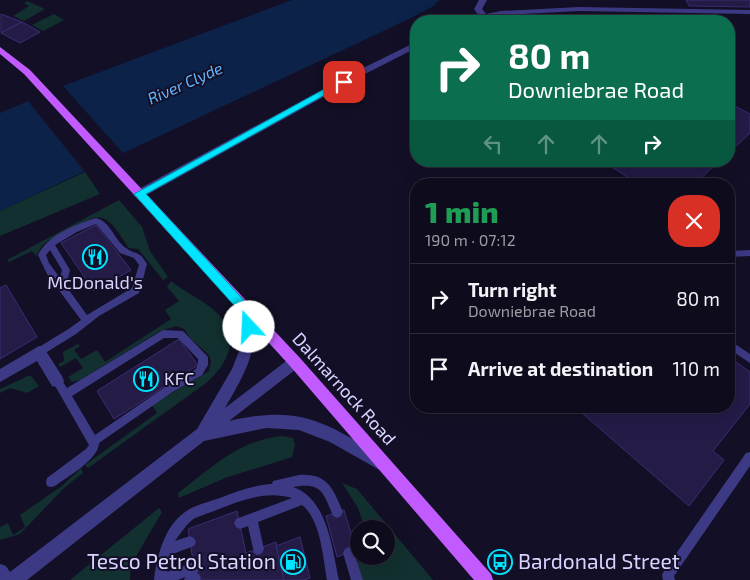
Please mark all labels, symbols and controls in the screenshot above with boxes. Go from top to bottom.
text: 80 m [508,34,590,76]
icon: right [425,35,490,100]
water label: River Clyde [144,57,226,108]
pin [323,61,365,103]
icon: arrive [330,68,358,96]
text: Downiebrae Road [508,76,684,102]
icon: left [479,130,507,158]
icon: ahead [532,130,560,158]
icon: ahead [585,130,613,158]
icon: right [638,130,666,158]
text: 1 min [425,193,499,229]
button: close [668,195,720,247]
text: 190 m · 07:12 [425,230,516,249]
restaurant icon: McDonald's [82,244,108,270]
place label: McDonald's [47,271,143,293]
text: Turn right [468,278,556,301]
icon: right [425,285,453,313]
text: 80 m [676,287,720,310]
position arrow [222,300,274,352]
text: Downiebrae Road [468,301,596,320]
street label: Dalmarnock Road [288,327,401,449]
icon: arrive [425,355,453,383]
text: Arrive at destination [468,357,653,380]
text: 110 m [673,357,720,380]
restaurant icon: KFC [133,366,159,392]
place label: KFC [164,367,194,389]
map controls [350,520,395,565]
button: search [350,520,395,565]
place label: Tesco Petrol Station [87,548,276,573]
place label: Bardonald Street [518,548,680,573]
fuel station icon: Tesco Petrol Station [280,549,306,575]
bus stop icon: Bardonald Street [487,549,513,575]

